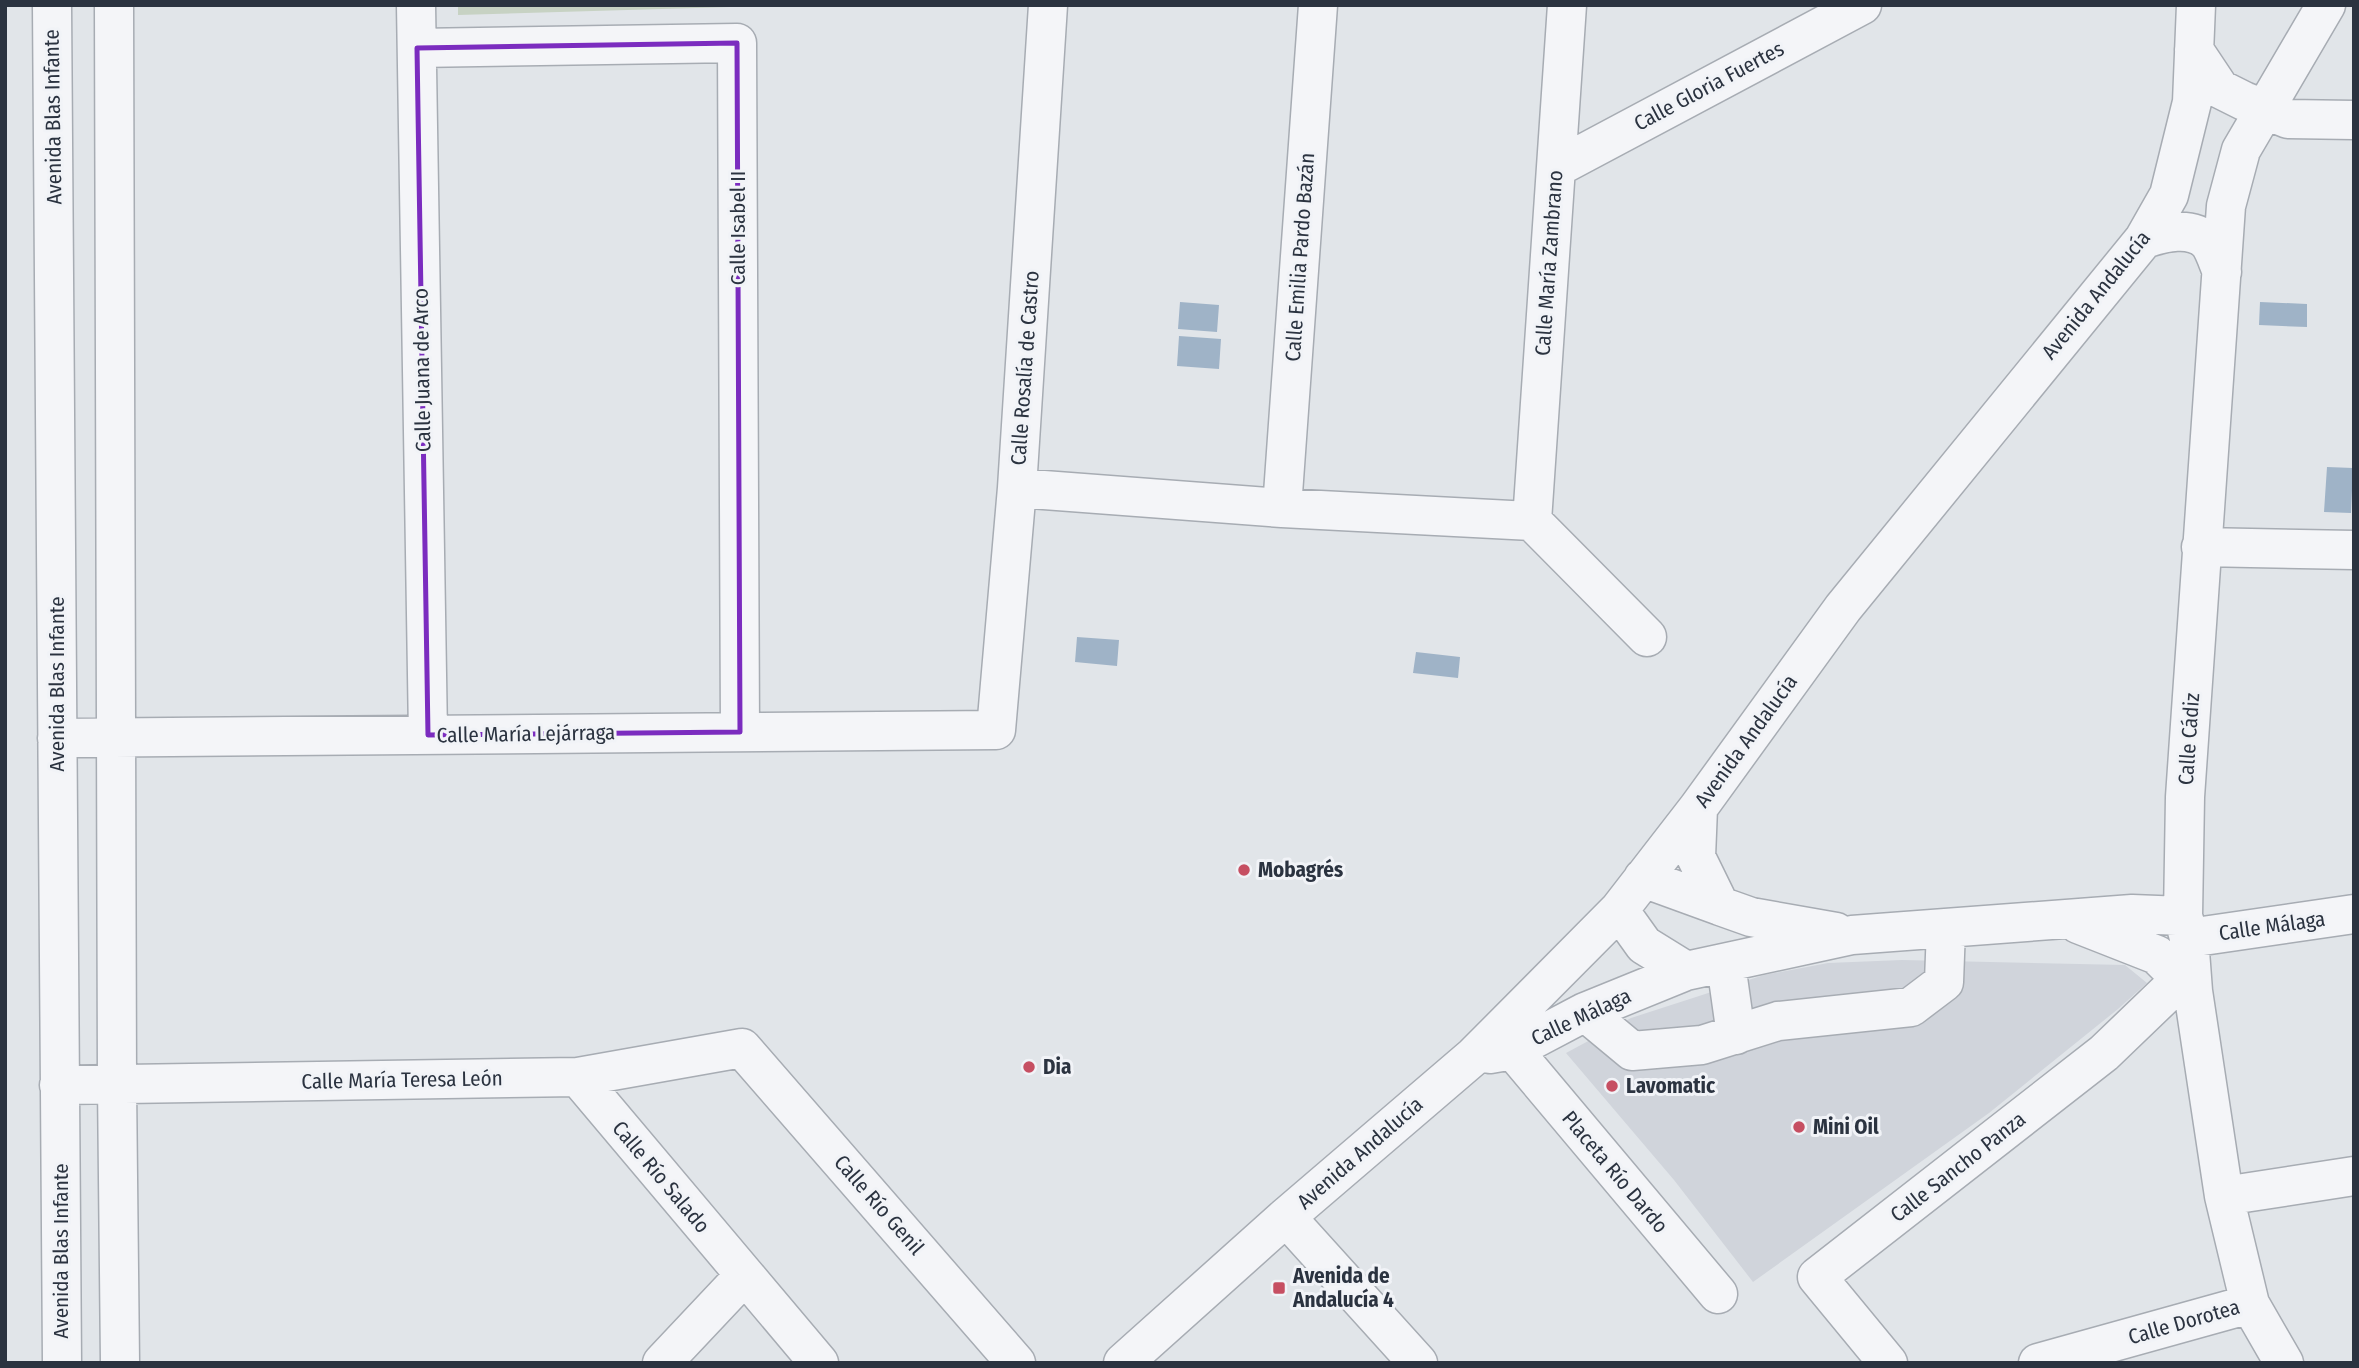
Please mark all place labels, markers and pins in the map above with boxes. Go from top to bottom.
place label: Mobagrés [1258,857,1343,883]
marker: Mobagrés [1236,862,1252,878]
place label: Dia [1043,1054,1071,1080]
marker: Dia [1021,1059,1037,1075]
place label: Lavomatic [1626,1073,1716,1099]
marker: Lavomatic [1604,1078,1620,1094]
place label: Mini Oil [1813,1114,1879,1140]
marker: Mini Oil [1791,1119,1807,1135]
place label: Avenida de Andalucía 4 [1292,1263,1394,1313]
marker: Avenida de Andalucía 4 [1271,1280,1287,1296]

